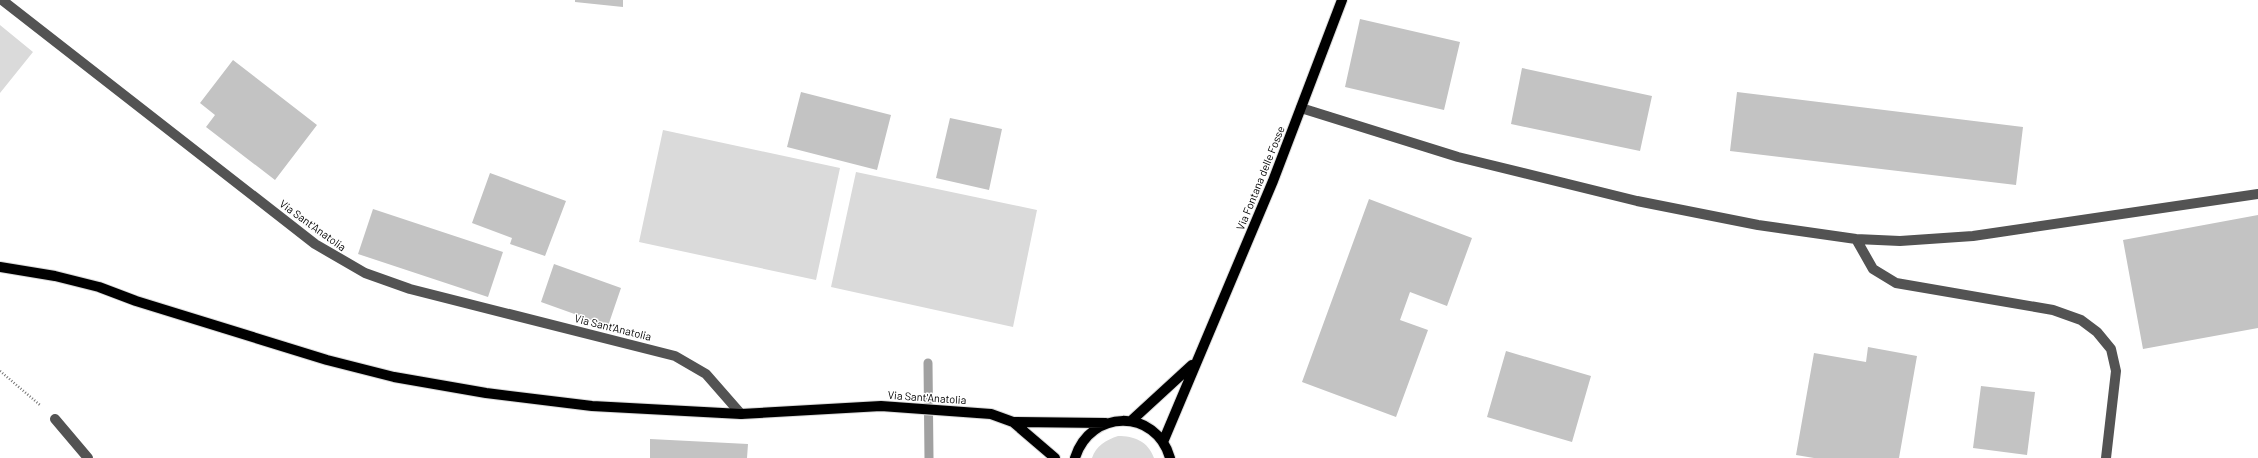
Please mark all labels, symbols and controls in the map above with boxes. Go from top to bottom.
street label: Via Fontana delle Fosse [1233,124,1287,232]
street label: Via Sant'Anatolia [277,197,349,253]
street label: Via Sant'Anatolia [573,311,653,343]
street label: Via Sant'Anatolia [887,388,967,406]

